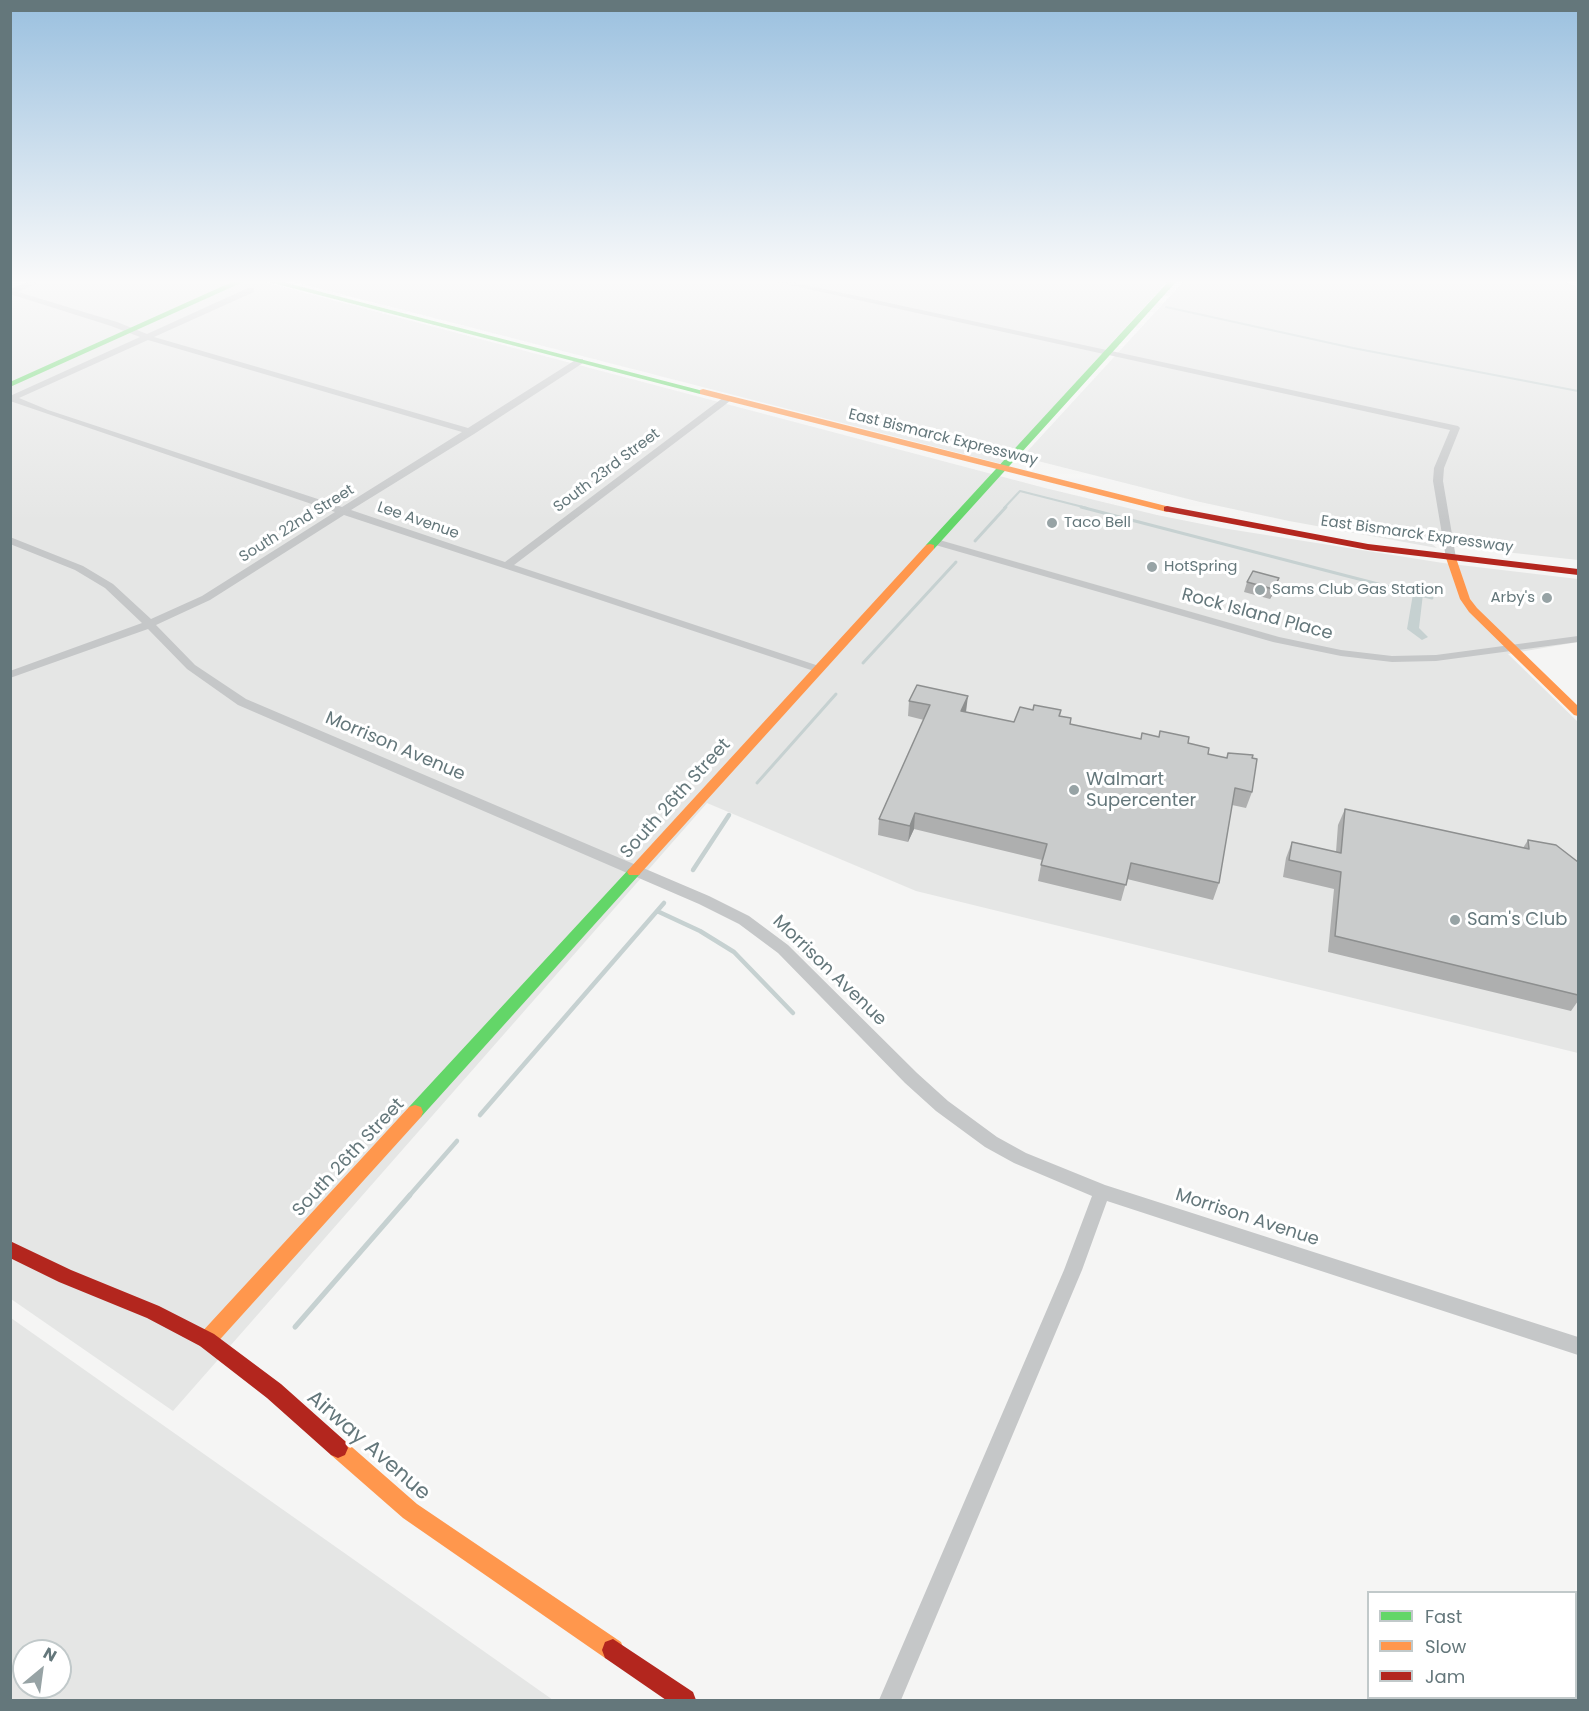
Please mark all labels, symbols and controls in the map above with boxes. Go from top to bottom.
street label: East Bismarck Expressway [847,406,1039,470]
street label: South 23rd Street [550,425,664,517]
street label: South 22nd Street [236,481,358,567]
street label: Lee Avenue [375,499,461,543]
street label: East Bismarck Expressway [1320,513,1514,557]
place label: Taco Bell [1064,514,1131,532]
marker: Taco Bell [1045,516,1059,530]
place label: HotSpring [1164,558,1237,576]
marker: HotSpring [1145,560,1159,574]
place label: Sams Club Gas Station [1272,581,1444,599]
marker: Sams Club Gas Station [1253,583,1267,597]
street label: Rock Island Place [1179,584,1335,646]
place label: Arby's [1490,589,1535,607]
marker: Arby's [1540,591,1554,605]
street label: Morrison Avenue [322,708,468,786]
street label: South 26th Street [617,735,735,863]
place label: Walmart Supercenter [1086,769,1196,812]
marker: Walmart Supercenter [1067,783,1081,797]
place label: Sam's Club [1467,909,1567,931]
street label: Morrison Avenue [768,911,890,1031]
marker: Sam's Club [1448,913,1462,927]
street label: South 26th Street [289,1094,409,1222]
street label: Morrison Avenue [1172,1185,1322,1251]
street label: Airway Avenue [301,1386,435,1506]
legend [1367,1591,1577,1699]
text: Fast [1425,1604,1462,1629]
text: Slow [1425,1634,1466,1659]
north arrow [12,1639,72,1699]
text: N [39,1642,61,1668]
text: Jam [1425,1664,1465,1689]

